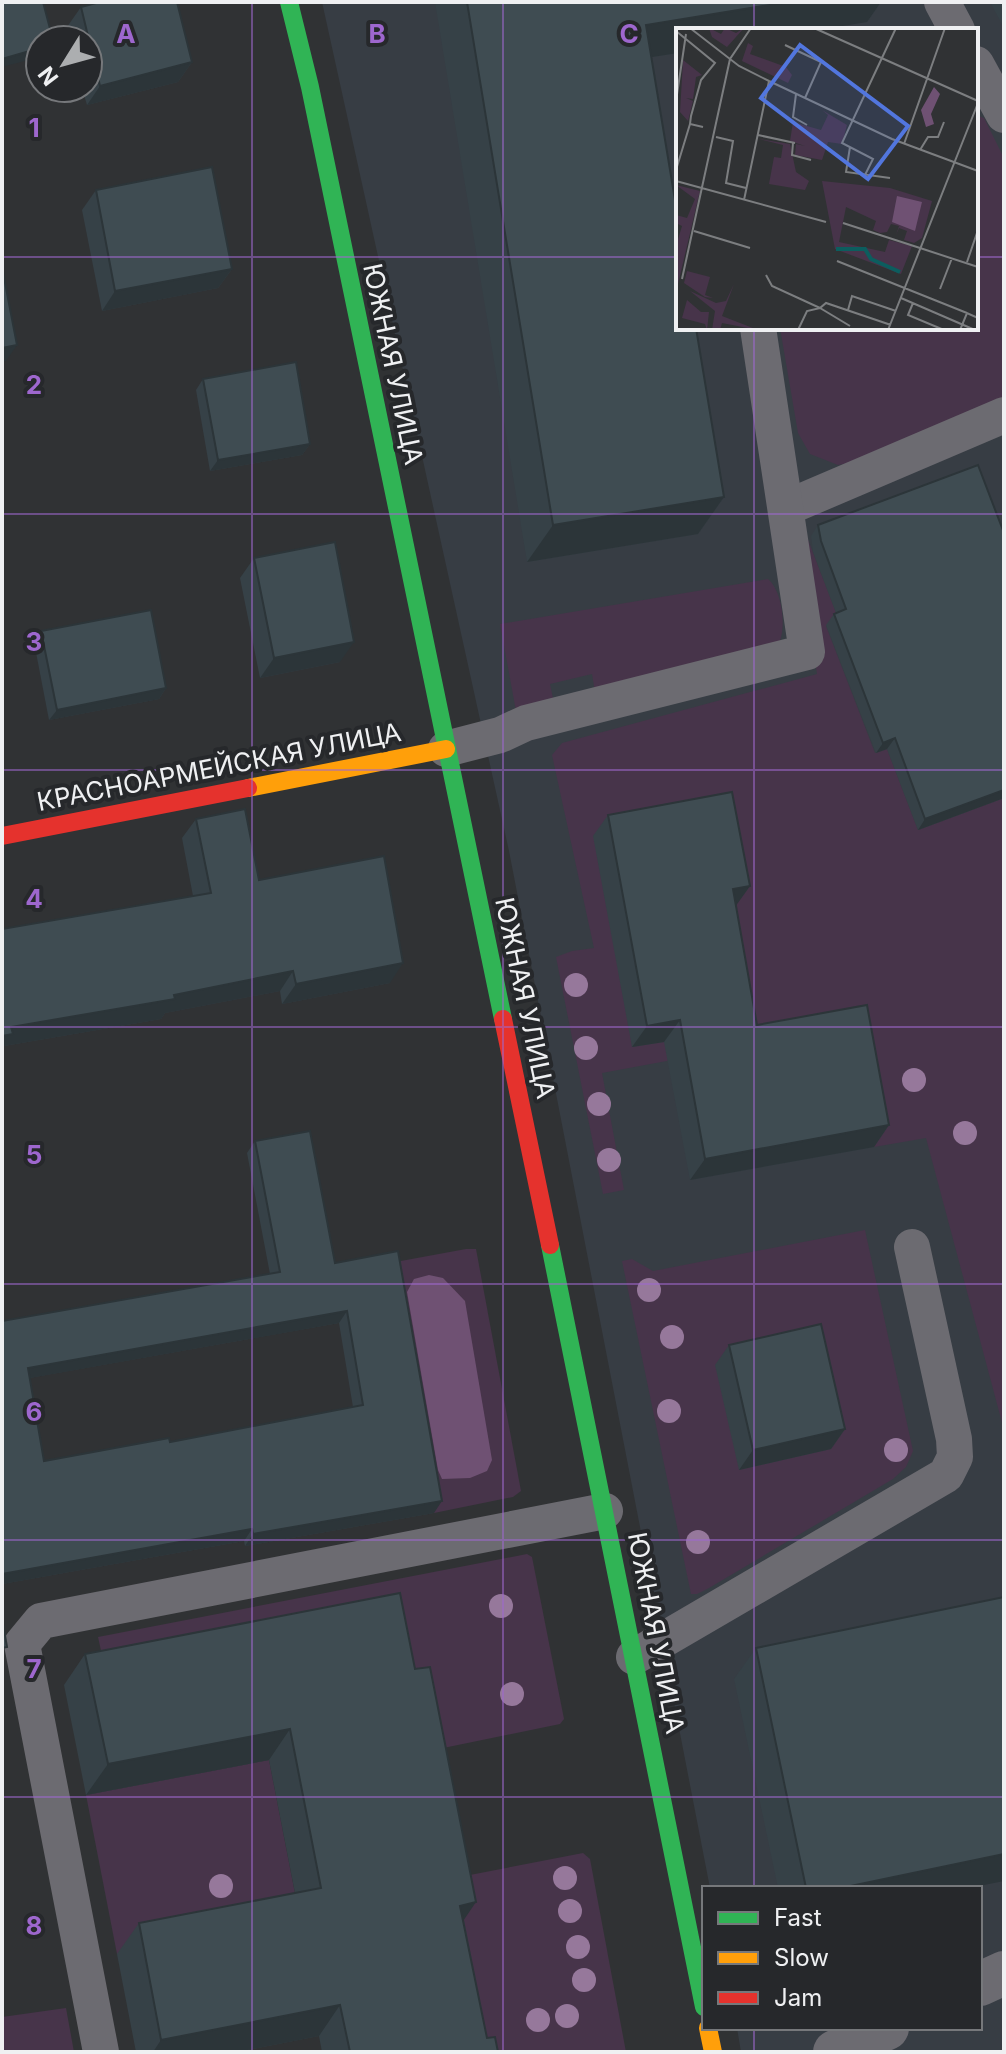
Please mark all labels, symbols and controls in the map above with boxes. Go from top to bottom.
text: A [116,18,136,49]
text: B [368,18,386,49]
text: C [619,18,639,49]
north arrow [24,24,104,104]
inset map [676,28,978,330]
text: N [33,62,63,91]
text: 1 [28,112,40,143]
street label: ЮЖНАЯ УЛИЦА [357,261,430,467]
text: 2 [26,369,42,400]
text: 3 [26,626,42,657]
street label: КРАСНОАРМЕЙСКАЯ УЛИЦА [34,716,404,817]
text: 4 [25,883,43,914]
street label: ЮЖНАЯ УЛИЦА [489,895,562,1101]
text: 5 [26,1139,42,1170]
text: 6 [26,1396,42,1427]
street label: ЮЖНАЯ УЛИЦА [622,1529,691,1736]
text: 7 [26,1653,42,1684]
legend [702,1886,982,2030]
text: Fast [774,1903,822,1932]
text: 8 [26,1910,42,1941]
text: Slow [774,1943,829,1972]
text: Jam [774,1983,822,2012]

